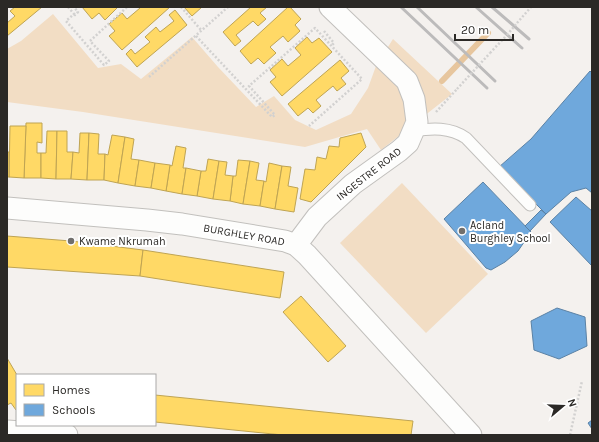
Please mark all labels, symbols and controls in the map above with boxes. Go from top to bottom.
scale bar [455,16,513,42]
text: 20 m [461,23,489,37]
street label: INGESTRE ROAD [334,145,404,203]
place label: Acland Burghley School [470,219,551,245]
street label: BURGHLEY ROAD [202,221,286,249]
marker: Acland Burghley School [457,226,467,236]
place label: Kwame Nkrumah [79,235,166,248]
marker: Kwame Nkrumah [66,236,76,246]
legend [16,374,156,426]
text: Homes [52,383,90,397]
north arrow [543,386,583,426]
text: N [565,397,579,409]
text: Schools [52,403,95,417]

